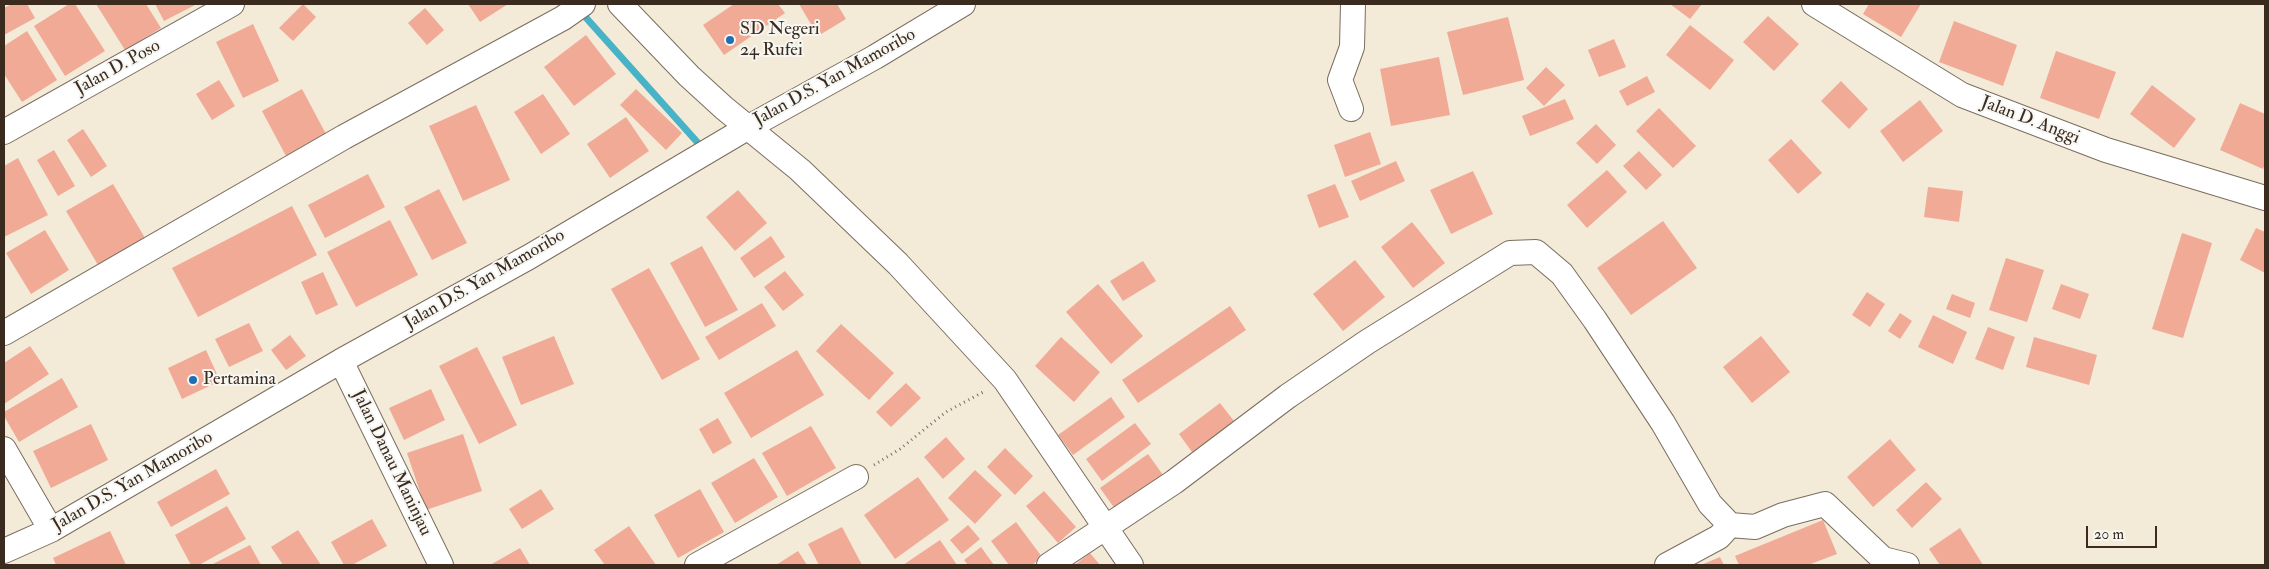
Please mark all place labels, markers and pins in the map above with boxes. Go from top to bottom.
place label: SD Negeri 24 Rufei [740,19,820,62]
marker: SD Negeri 24 Rufei [724,34,736,46]
place label: Pertamina [203,369,276,391]
marker: Pertamina [187,374,199,386]

